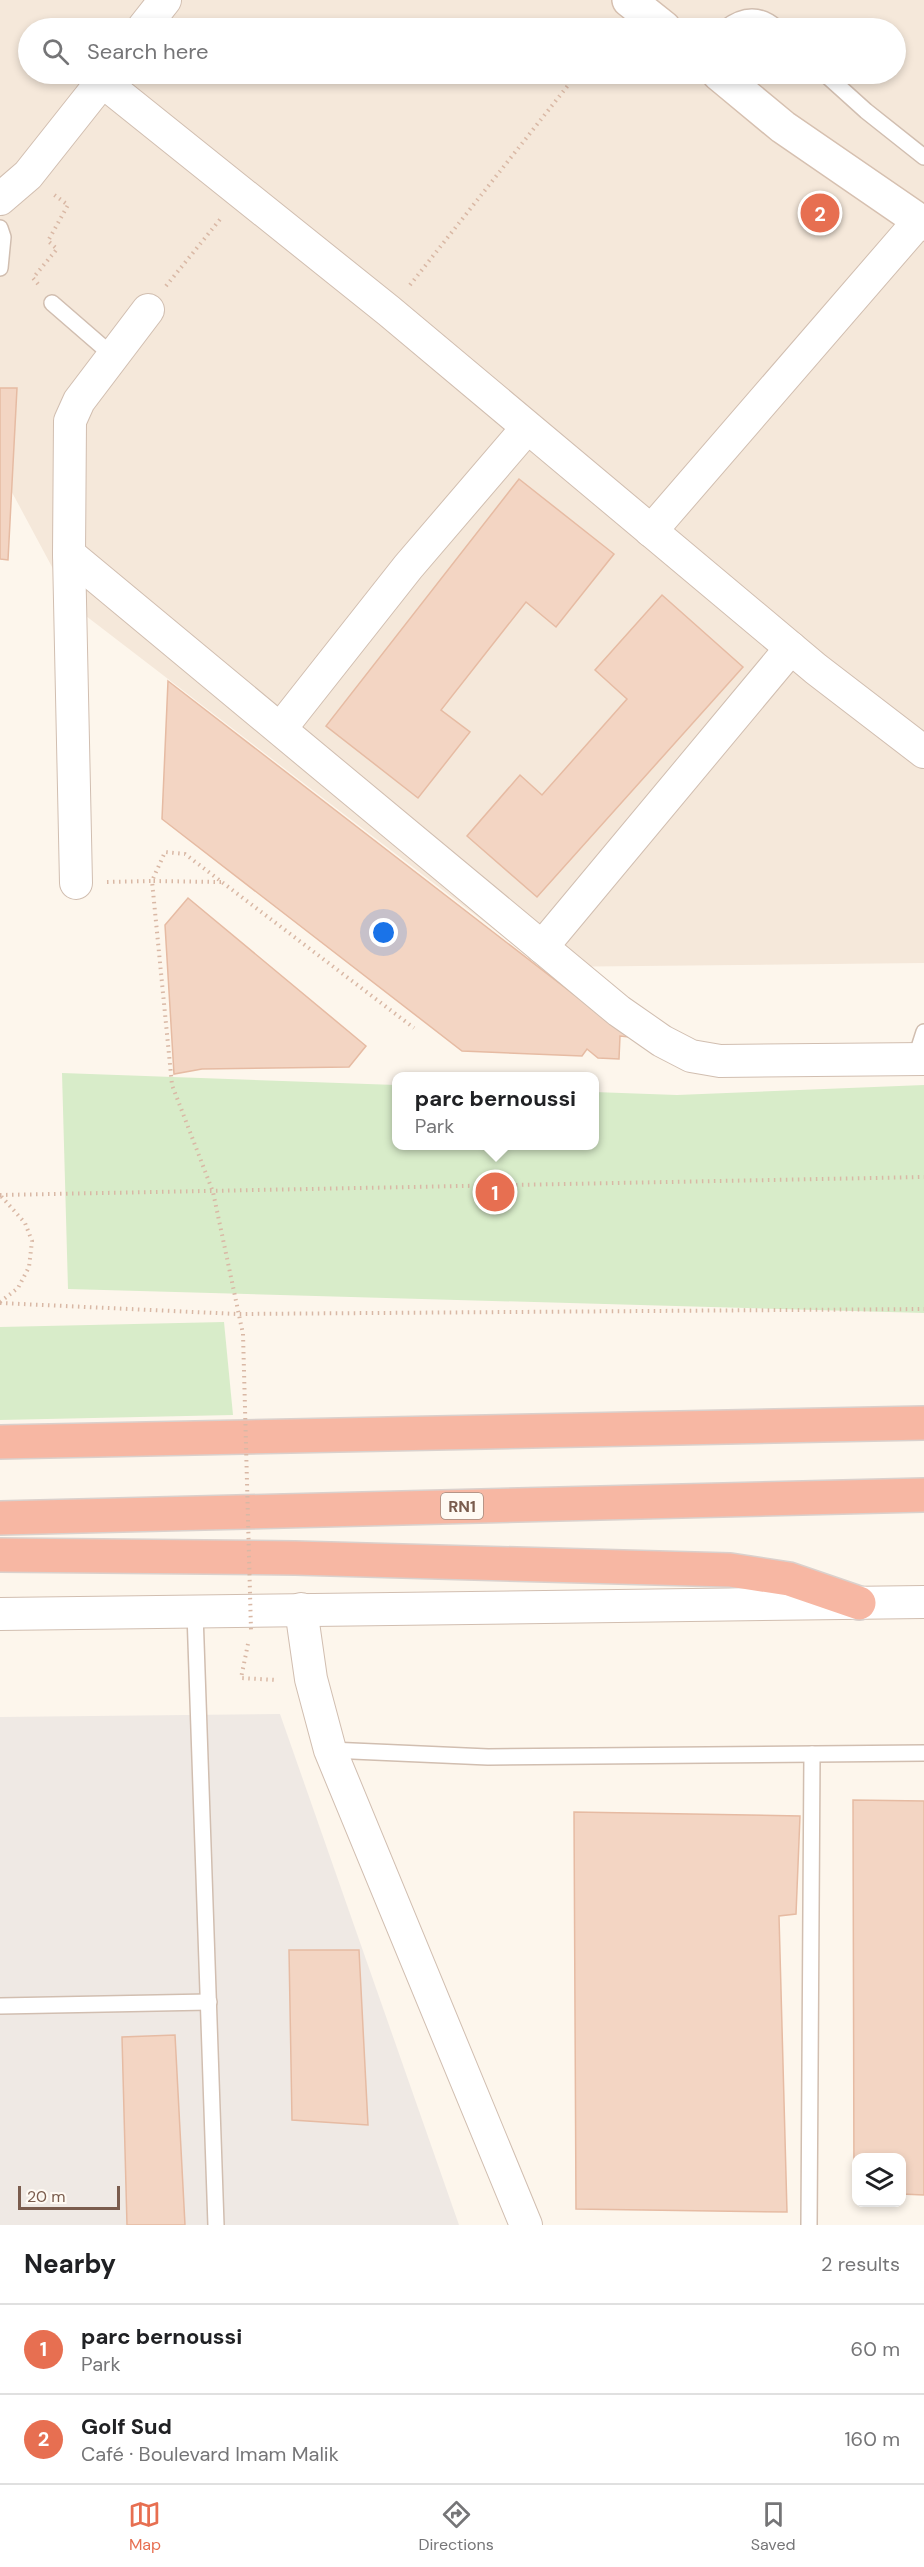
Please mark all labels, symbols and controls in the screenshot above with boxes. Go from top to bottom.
search box [18,18,906,84]
icon: search [39,35,72,68]
text: Search here [87,37,208,66]
pin: 2 [800,190,840,236]
your location [369,918,398,947]
popup [392,1072,599,1150]
text: parc bernoussi [415,1084,576,1113]
text: Park [415,1113,454,1139]
pin: 1 [476,1170,514,1214]
road number: RN1 [441,1493,483,1519]
map controls [852,2153,906,2207]
button: layers [852,2153,906,2207]
scale bar [18,2183,120,2210]
text: 20 m [27,2186,66,2207]
text: Nearby [24,2247,116,2281]
text: 2 results [821,2251,900,2277]
text: parc bernoussi [81,2322,242,2351]
text: 1 [40,2336,47,2362]
text: 60 m [851,2336,900,2362]
text: Park [81,2351,121,2377]
text: Golf Sud [81,2412,172,2441]
text: 2 [38,2426,49,2452]
text: 160 m [844,2426,900,2452]
text: Café · Boulevard Imam Malik [81,2441,339,2467]
tab: Map [128,2498,161,2555]
tab: Directions [418,2498,494,2555]
tab: Saved [751,2498,796,2555]

